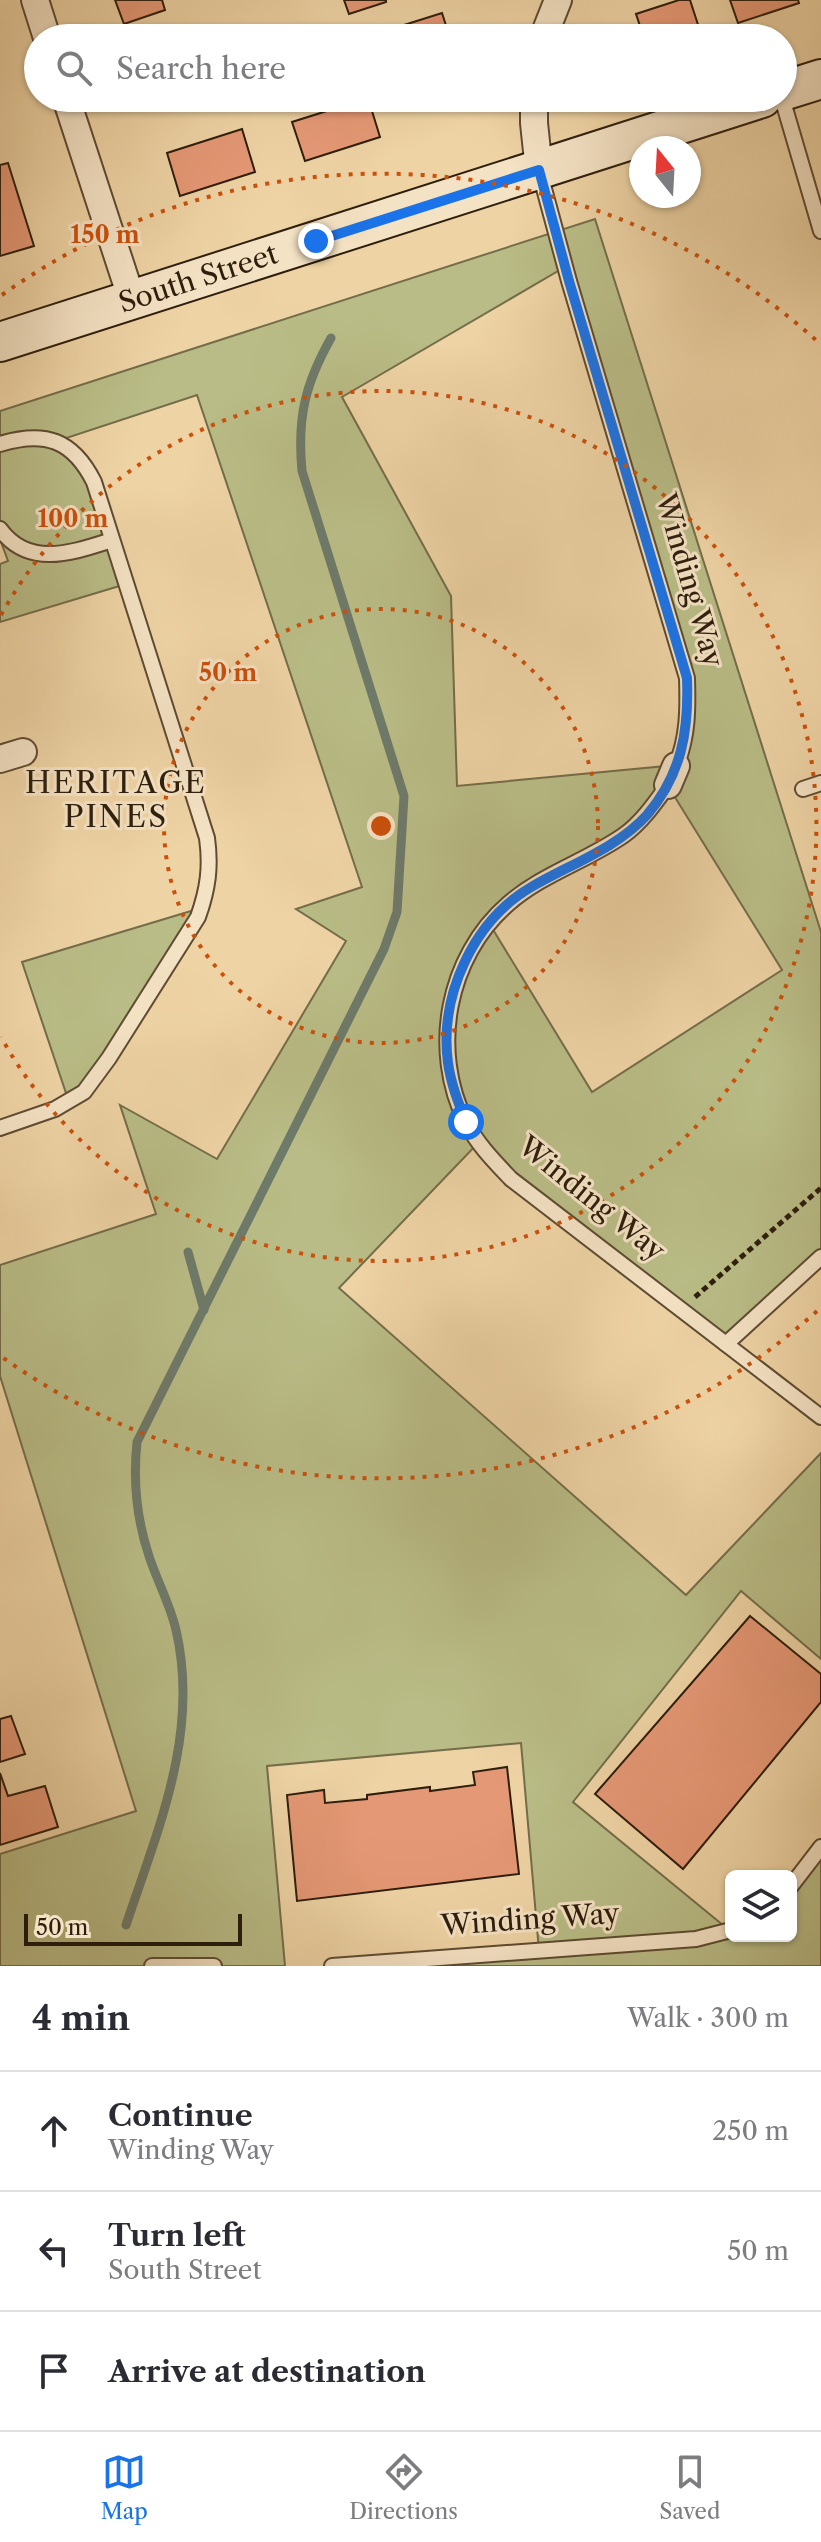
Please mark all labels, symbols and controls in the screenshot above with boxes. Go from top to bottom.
search box [24,24,797,112]
icon: search [52,46,96,90]
text: Search here [116,50,286,87]
north arrow [629,136,701,208]
text: 150 m [70,220,140,249]
route end [298,223,334,259]
street label: South Street [114,236,282,320]
street label: Winding Way [649,488,731,671]
text: 100 m [37,504,109,533]
text: 50 m [199,658,257,687]
district label: HERITAGE PINES [25,764,207,835]
centre of rings [367,812,395,840]
route start [448,1104,484,1140]
street label: Winding Way [511,1128,672,1268]
map controls [725,1870,797,1942]
button: layers [725,1870,797,1942]
street label: Winding Way [439,1896,621,1942]
scale bar [24,1910,242,1946]
text: 50 m [36,1914,88,1941]
text: 4 min [32,1997,130,2039]
text: Walk · 300 m [627,2002,789,2034]
text: Continue [108,2097,253,2134]
icon: ahead [32,2109,76,2153]
text: 250 m [712,2115,789,2147]
text: Winding Way [108,2134,274,2166]
text: Turn left [108,2217,245,2254]
icon: left [32,2229,76,2273]
text: 50 m [727,2235,789,2267]
text: South Street [108,2254,262,2286]
icon: arrive [32,2349,76,2393]
text: Arrive at destination [108,2353,426,2390]
tab: Map [101,2450,148,2525]
tab: Directions [349,2450,458,2525]
tab: Saved [659,2450,720,2525]

